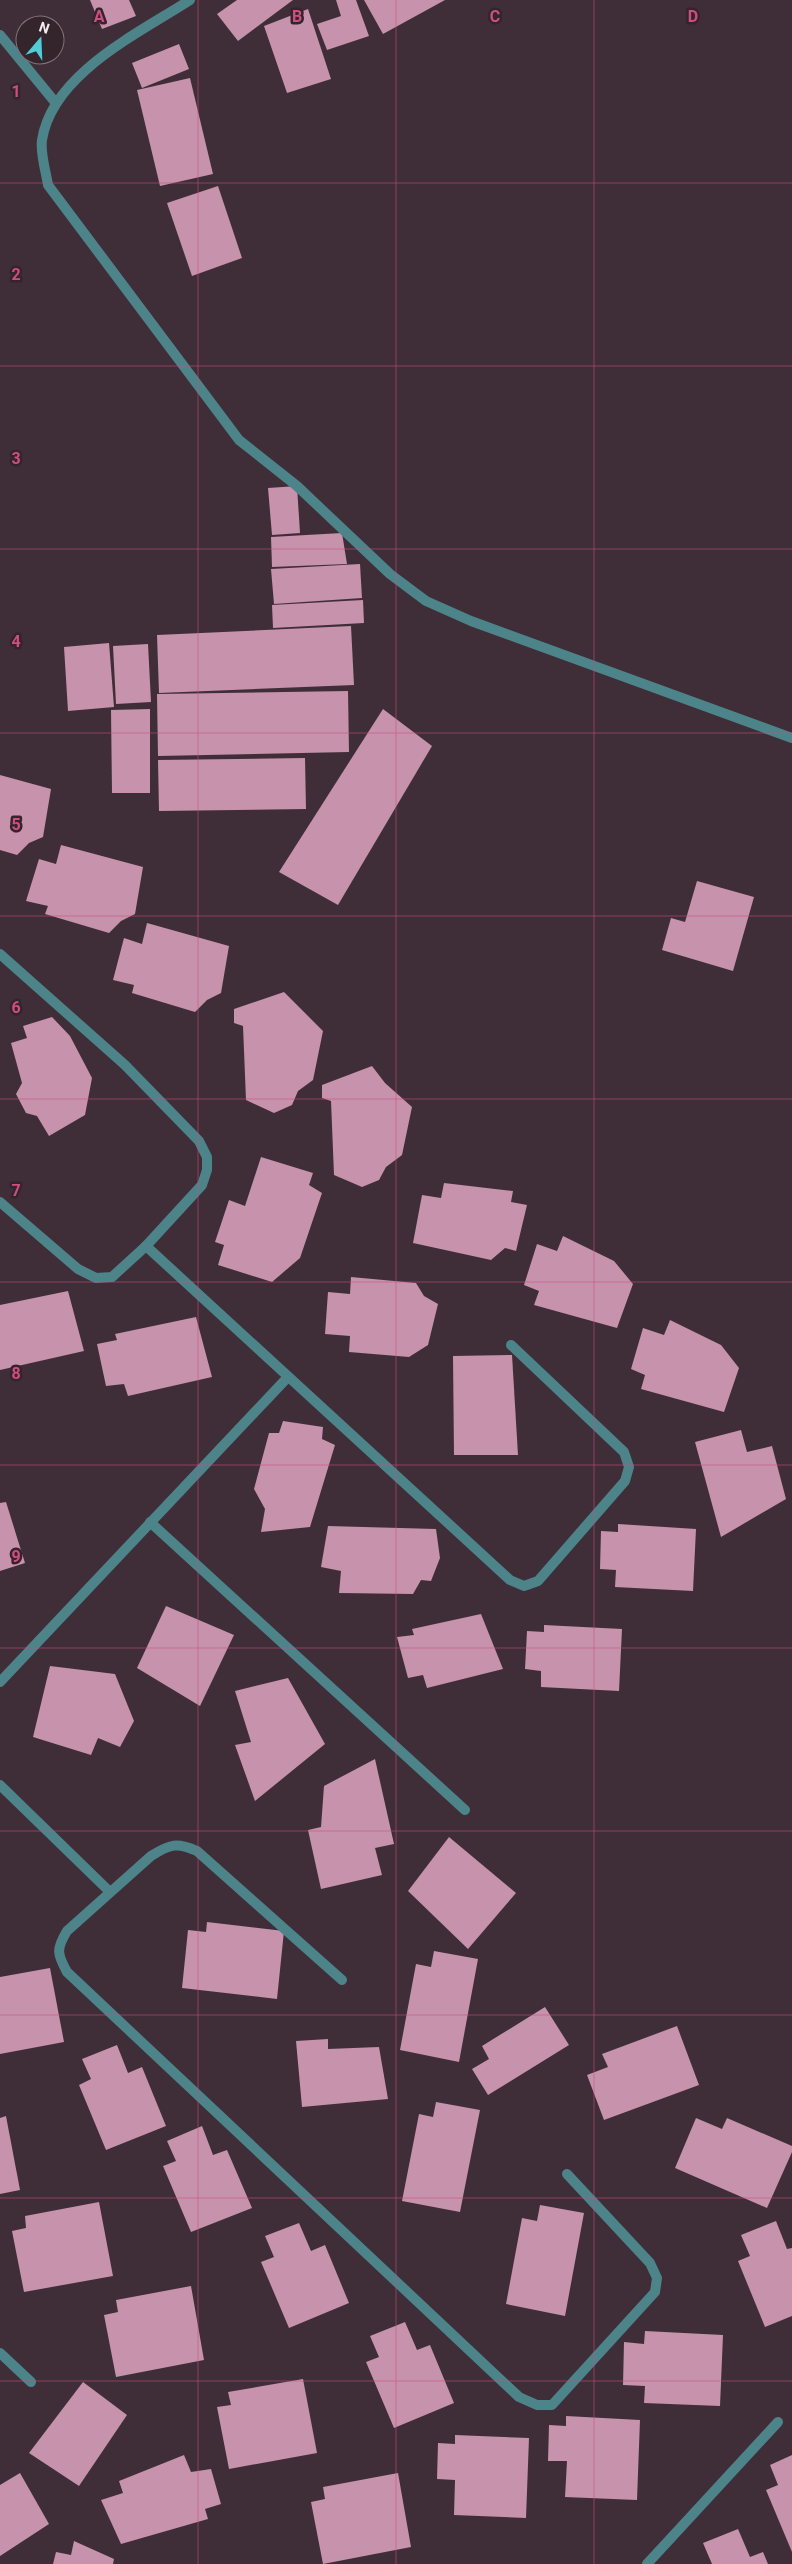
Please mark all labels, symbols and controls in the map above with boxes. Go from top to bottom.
text: A [94,7,105,26]
text: B [292,7,302,26]
text: C [490,7,500,26]
text: D [688,7,698,26]
north arrow [15,15,65,65]
text: N [37,19,52,37]
text: 1 [11,82,21,101]
text: 2 [11,265,21,284]
text: 3 [11,449,21,468]
text: 4 [11,632,21,651]
text: 5 [11,815,21,834]
text: 6 [11,998,21,1017]
text: 7 [11,1181,21,1200]
text: 8 [11,1364,21,1383]
text: 9 [11,1547,21,1566]

